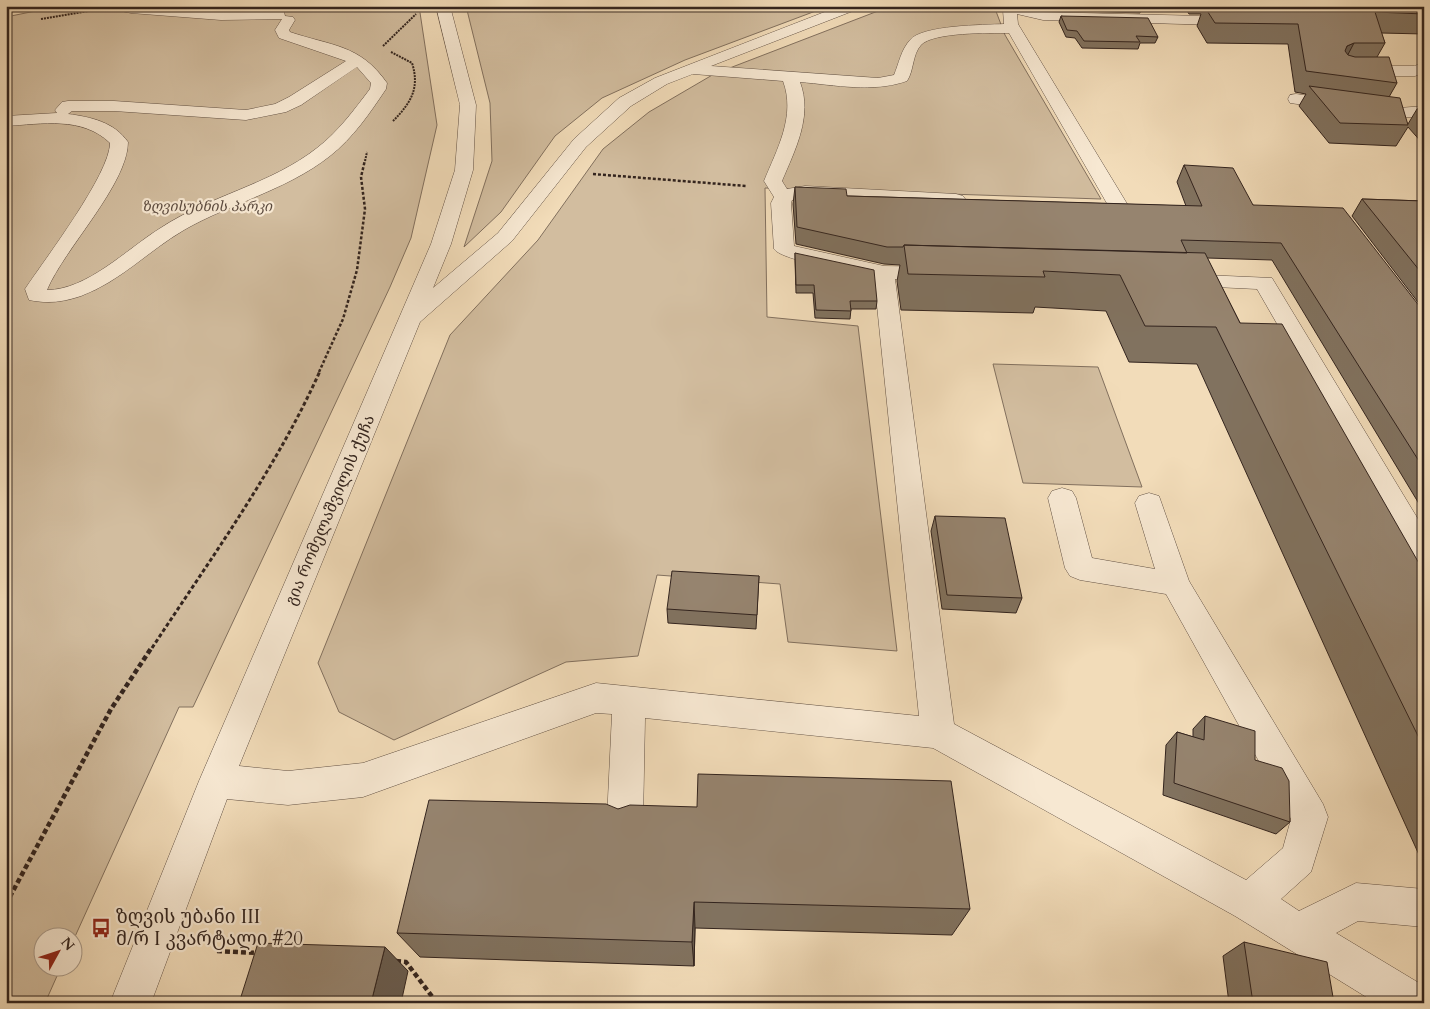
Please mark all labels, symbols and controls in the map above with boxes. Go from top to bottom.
park label: ზღვისუბნის პარკი [142,197,273,216]
street label: გია რომელაშვილის ქუჩა [280,411,380,609]
place label: ზღვის უბანი III მ/რ I კვარტალი #20 [116,904,303,952]
bus stop icon: ზღვის უბანი III მ/რ I კვარტალი #20 [90,917,112,939]
north arrow [32,926,82,976]
text: N [56,933,79,955]

